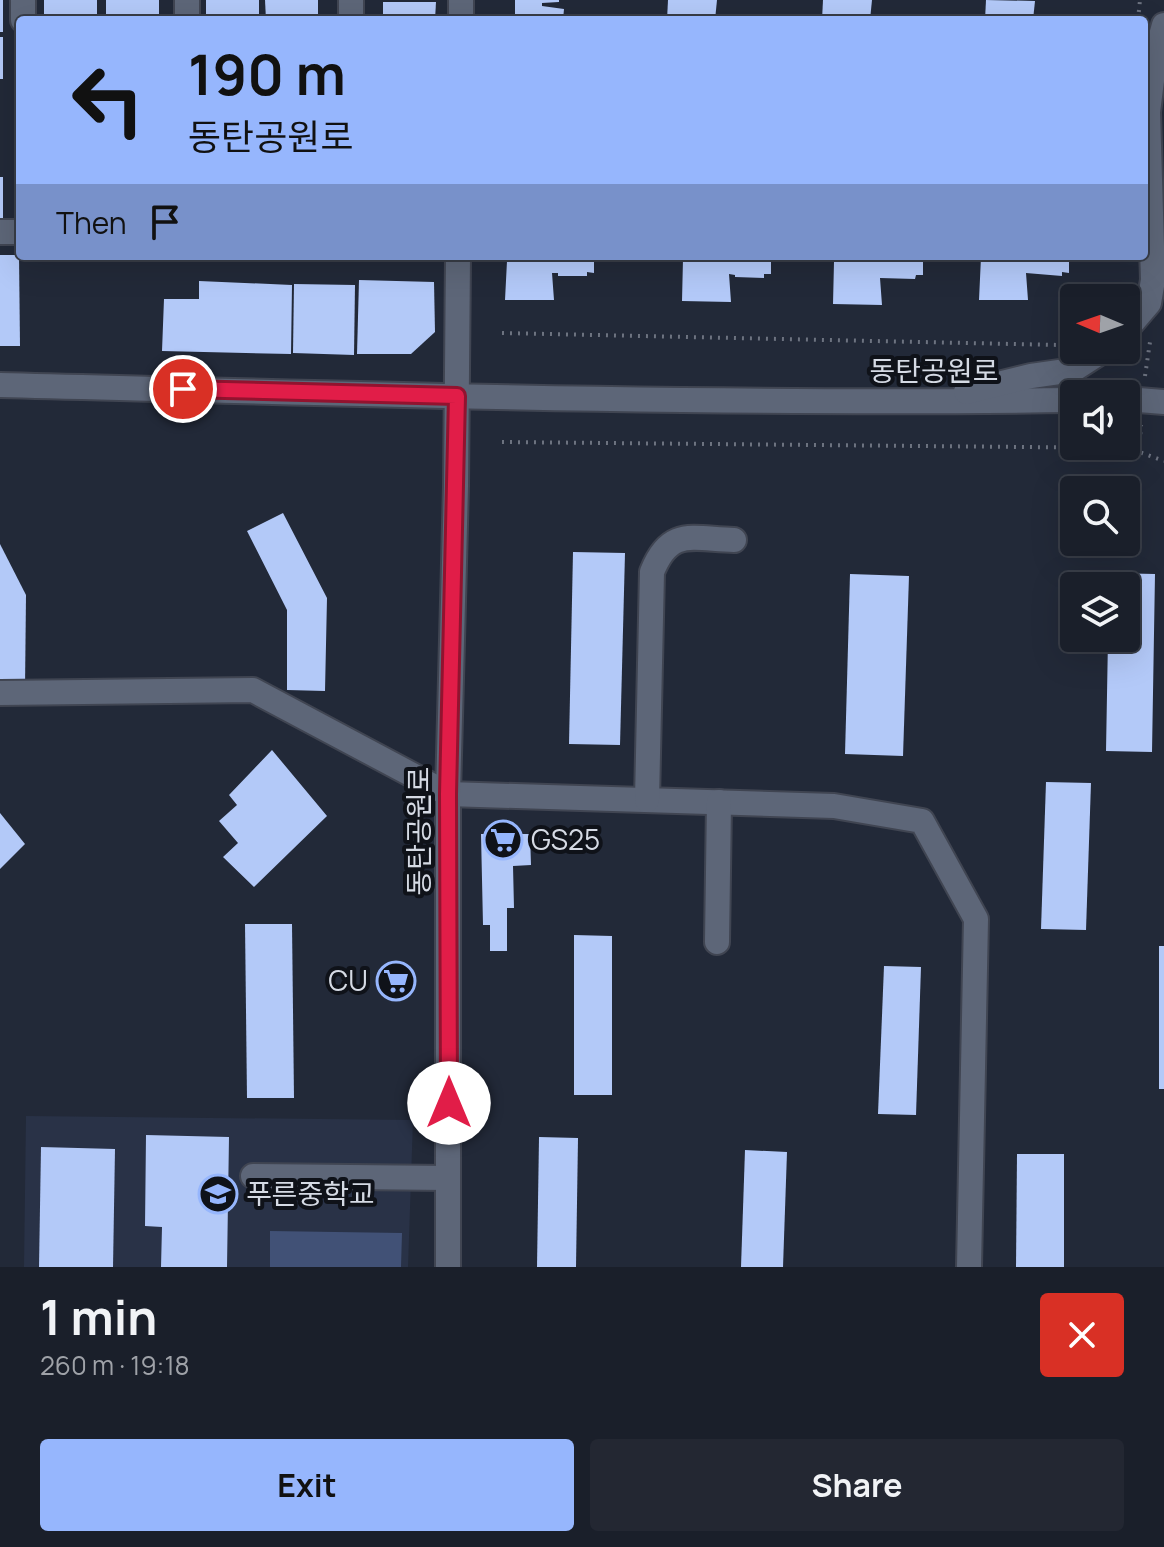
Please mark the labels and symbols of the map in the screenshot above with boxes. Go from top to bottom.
north arrow [1060,284,1140,364]
street label: 동탄공원로 [870,351,998,389]
pin [149,355,217,423]
street label: 동탄공원로 [399,767,437,895]
supermarket icon: GS25 [482,819,524,861]
place label: GS25 [531,820,600,858]
supermarket icon: CU [375,960,417,1002]
place label: CU [328,961,368,999]
position arrow [407,1061,491,1145]
school or university icon: 푸른중학교 [197,1173,239,1215]
place label: 푸른중학교 [246,1174,375,1212]

